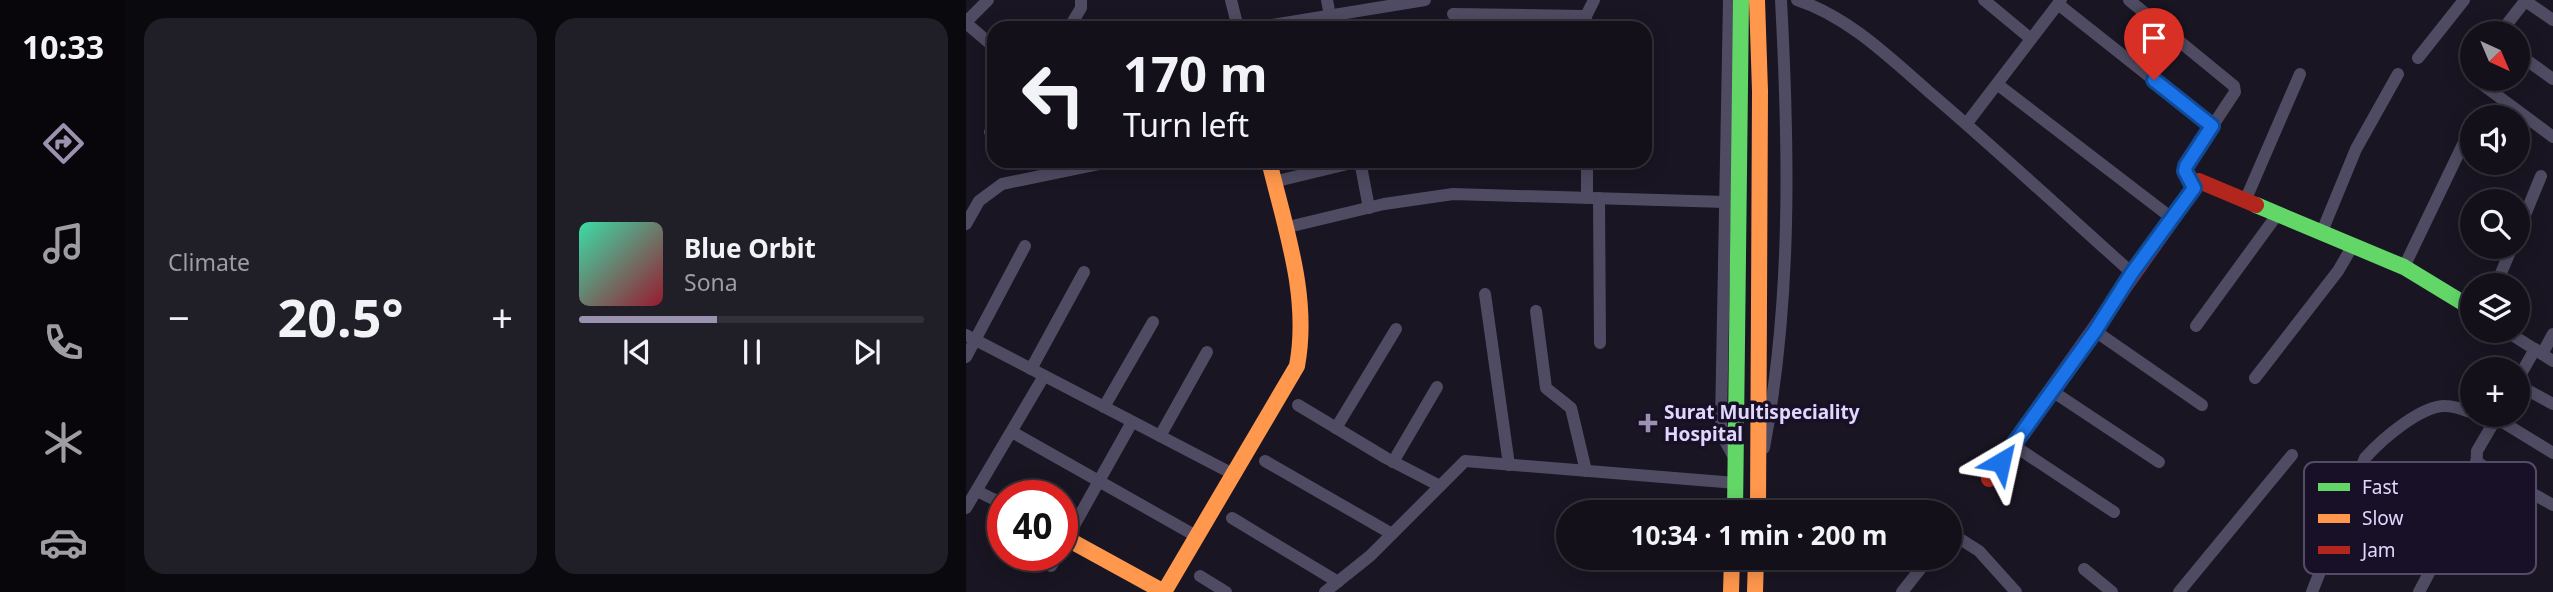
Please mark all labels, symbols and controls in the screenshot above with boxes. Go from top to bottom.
pin [2124,8,2184,80]
icon: arrive [2135,19,2173,57]
north arrow [2460,21,2530,91]
map controls [2460,21,2530,427]
text: 10:33 [22,25,104,68]
text: 170 m [1123,40,1268,106]
icon: left [1008,49,1099,140]
text: Turn left [1123,103,1249,146]
button: sound [2460,105,2530,175]
icon: directions [39,119,88,168]
button: search [2460,189,2530,259]
icon: music [39,219,88,268]
text: Blue Orbit [684,230,816,266]
text: Climate [168,246,250,278]
text: Sona [684,266,738,298]
button: layers [2460,273,2530,343]
text: 20.5° [278,281,403,352]
text: − [168,291,190,343]
text: + [491,291,513,343]
icon: phone [39,318,88,367]
icon: previous [618,333,656,371]
icon: pause [733,333,771,371]
icon: next [848,333,886,371]
button: + [2460,357,2530,427]
place label: Surat Multispeciality Hospital [1664,399,1860,447]
marker: Surat Multispeciality Hospital [1638,413,1658,433]
icon: climate [39,418,88,467]
position arrow [1964,425,2038,499]
legend [2304,462,2536,574]
text: Fast [2362,474,2399,500]
speed limit sign: 40 [987,480,1078,571]
text: Slow [2362,505,2403,531]
text: 10:34 · 1 min · 200 m [1631,517,1887,553]
icon: car [39,518,88,567]
text: Jam [2360,537,2396,563]

